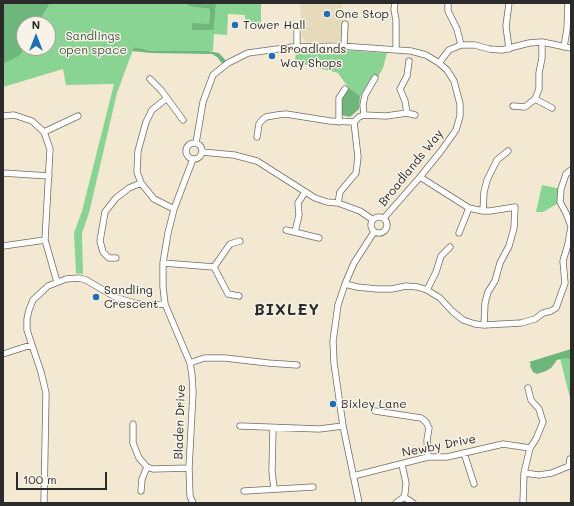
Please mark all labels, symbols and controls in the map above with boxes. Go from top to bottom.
place label: One Stop [335,7,389,21]
marker: One Stop [322,9,332,19]
north arrow [16,16,56,56]
text: N [32,17,40,32]
place label: Tower Hall [243,18,305,32]
marker: Tower Hall [230,20,240,30]
park label: Sandlings open space [59,29,127,57]
place label: Broadlands Way Shops [280,42,346,70]
marker: Broadlands Way Shops [267,51,277,61]
street label: Broadlands Way [376,127,446,209]
place label: Sandling Crescent [104,283,158,311]
marker: Sandling Crescent [91,292,101,302]
district label: BIXLEY [254,300,320,320]
street label: Bladen Drive [171,384,189,460]
place label: Bixley Lane [341,397,407,411]
marker: Bixley Lane [328,399,338,409]
street label: Newby Drive [401,432,477,460]
scale bar [18,464,109,490]
text: 100 m [23,471,57,487]

